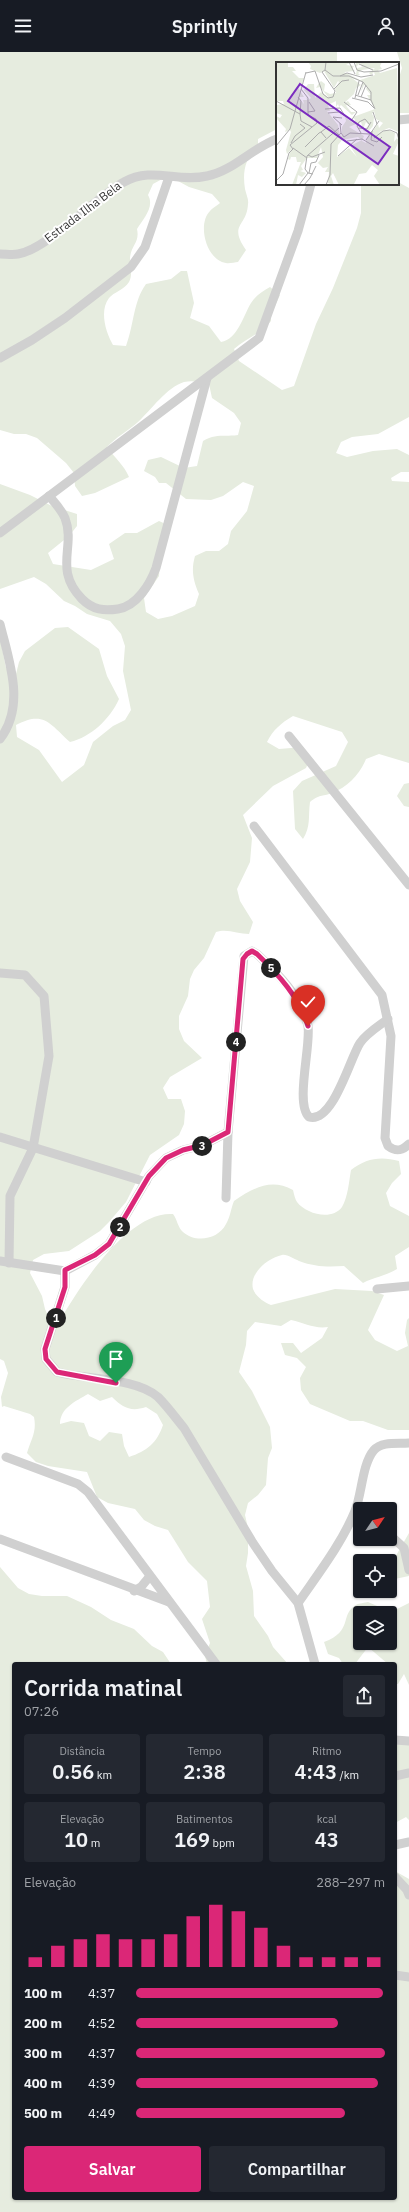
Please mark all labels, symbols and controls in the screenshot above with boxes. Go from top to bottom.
icon: menu [12,15,34,37]
text: Sprintly [172,15,237,38]
icon: person [375,15,397,37]
inset map [276,62,399,185]
street label: Estrada Ilha Bela [41,178,124,245]
pin: 5 [261,958,281,978]
text: 5 [268,961,274,975]
pin [291,985,325,1026]
icon: check [297,991,319,1013]
pin: 4 [226,1032,246,1052]
text: 4 [233,1035,239,1049]
pin: 3 [192,1136,212,1156]
text: 3 [199,1139,205,1153]
pin: 2 [110,1217,130,1237]
text: 2 [117,1220,123,1234]
pin: 1 [46,1308,66,1328]
text: 1 [53,1311,59,1325]
pin [99,1342,133,1383]
icon: arrive [105,1348,127,1370]
north arrow [353,1502,397,1546]
map controls [353,1502,397,1650]
button: locate [353,1554,397,1598]
button: layers [353,1606,397,1650]
text: Corrida matinal [24,1673,182,1702]
button: share [343,1675,385,1717]
text: 07:26 [24,1703,59,1720]
text: Distância [59,1744,105,1758]
text: Tempo [188,1744,221,1758]
text: Ritmo [312,1744,342,1758]
text: 0.56 [52,1758,94,1785]
text: 2:38 [183,1758,226,1785]
text: 4:43 [295,1758,337,1785]
text: km [94,1768,112,1782]
text: /km [337,1768,359,1782]
text: Elevação [60,1812,104,1826]
text: Batimentos [176,1812,233,1826]
text: kcal [317,1812,337,1826]
text: 10 [64,1826,88,1853]
text: 169 [174,1826,210,1853]
text: 43 [315,1826,339,1853]
text: m [88,1836,100,1850]
text: bpm [210,1836,235,1850]
text: Elevação [24,1874,76,1891]
text: 288–297 m [316,1874,385,1891]
text: 100 m [24,1985,62,2002]
text: 4:37 [88,1985,115,2002]
text: 200 m [24,2015,62,2032]
text: 4:52 [88,2015,115,2032]
text: 300 m [24,2045,62,2062]
text: 4:37 [88,2045,115,2062]
text: 400 m [24,2075,62,2092]
text: 4:39 [88,2075,115,2092]
text: 500 m [24,2105,62,2122]
text: 4:49 [88,2105,115,2122]
button: Salvar [24,2146,201,2192]
button: Compartilhar [209,2146,385,2192]

